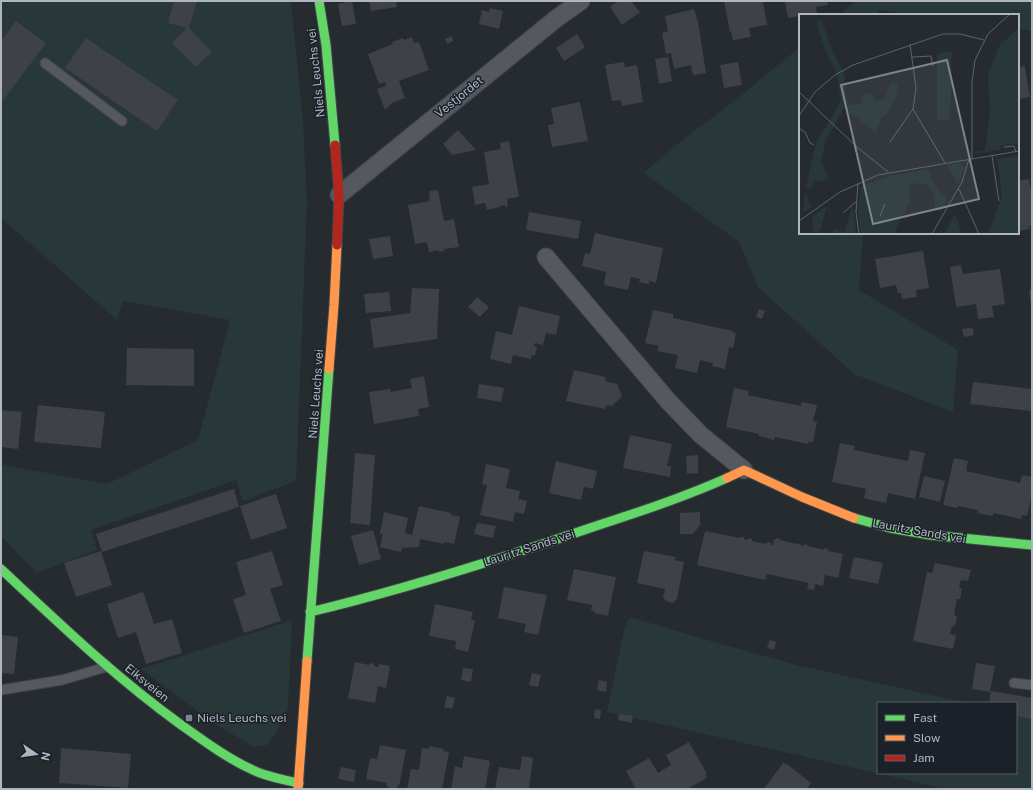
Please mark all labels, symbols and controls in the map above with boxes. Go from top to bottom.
inset map [799,14,1019,234]
street label: Niels Leuchs vei [304,28,328,118]
street label: Vestjordet [432,73,486,121]
street label: Niels Leuchs vei [306,349,326,439]
street label: Lauritz Sands vei [871,516,967,546]
street label: Lauritz Sands vei [482,527,576,569]
street label: Eiksveien [122,661,172,705]
legend [877,702,1017,774]
place label: Niels Leuchs vei [197,711,287,725]
text: Fast [913,711,938,725]
marker: Niels Leuchs vei [184,713,194,723]
text: Slow [913,731,941,745]
north arrow [16,734,56,774]
text: N [39,751,53,762]
text: Jam [913,751,935,765]

